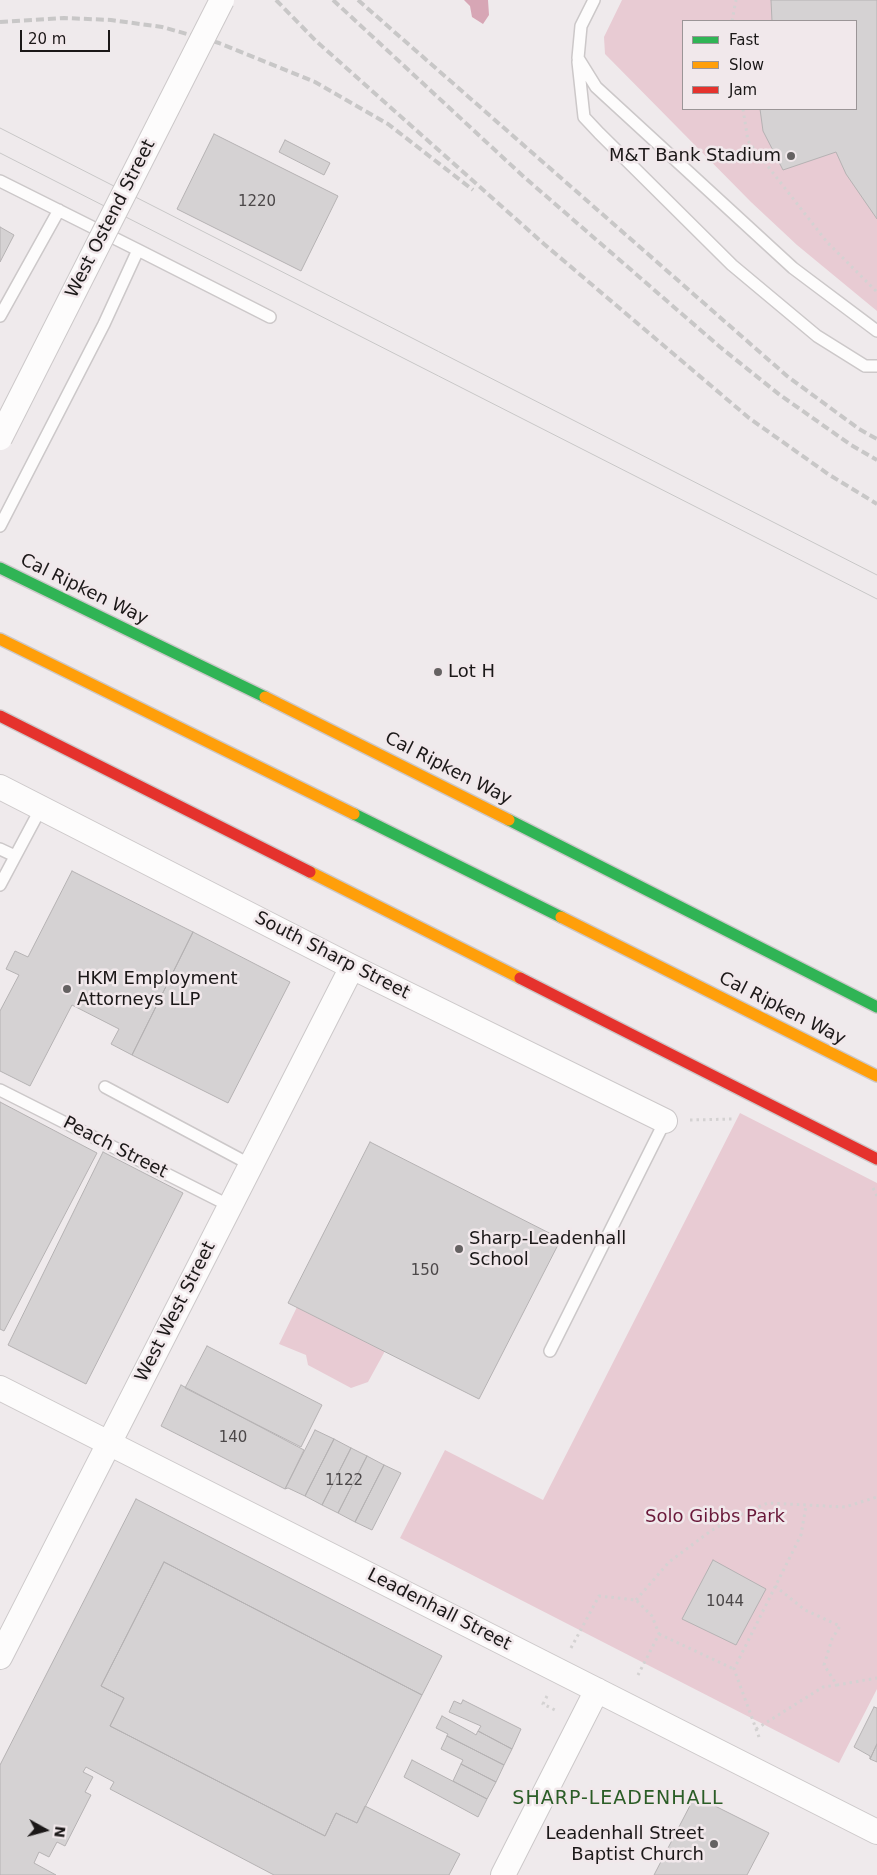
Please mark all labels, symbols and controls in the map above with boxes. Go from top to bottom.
scale bar [22,20,112,52]
legend [682,20,857,110]
text: 20 m [28,30,66,48]
text: Fast [729,31,759,49]
text: Slow [729,56,764,74]
text: Jam [729,81,757,99]
street label: West Ostend Street [62,136,160,302]
place label: M&T Bank Stadium [609,145,781,167]
marker: M&T Bank Stadium [785,150,797,162]
house number: 1220 [238,193,276,211]
street label: Cal Ripken Way [17,550,151,630]
place label: Lot H [448,661,495,683]
marker: Lot H [432,666,444,678]
street label: Cal Ripken Way [381,728,515,810]
street label: South Sharp Street [251,908,413,1004]
place label: HKM Employment Attorneys LLP [77,968,238,1011]
street label: Cal Ripken Way [715,968,849,1050]
marker: HKM Employment Attorneys LLP [61,983,73,995]
street label: Peach Street [59,1112,171,1184]
place label: Sharp-Leadenhall School [469,1228,626,1270]
street label: West West Street [131,1238,221,1386]
marker: Sharp-Leadenhall School [453,1243,465,1255]
house number: 150 [411,1262,439,1280]
house number: 140 [219,1429,247,1447]
house number: 1122 [325,1472,363,1490]
park label: Solo Gibbs Park [645,1506,785,1528]
street label: Leadenhall Street [363,1564,515,1656]
house number: 1044 [706,1593,744,1611]
district label: SHARP-LEADENHALL [510,1788,726,1810]
north arrow [20,1805,70,1855]
place label: Leadenhall Street Baptist Church [545,1823,704,1866]
text: N [51,1825,69,1839]
marker: Leadenhall Street Baptist Church [708,1838,720,1850]

